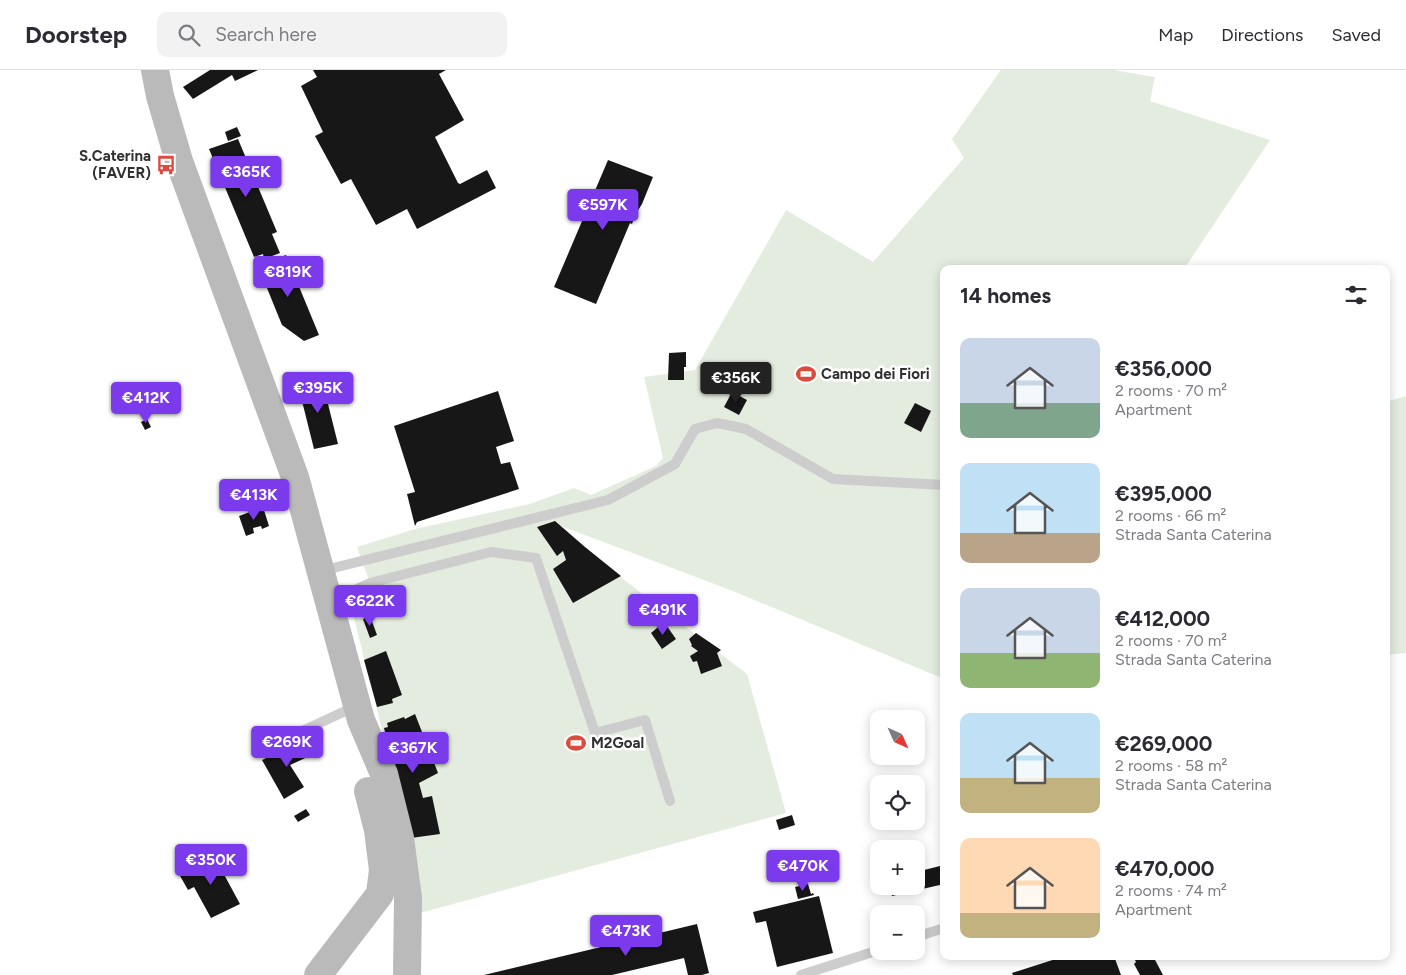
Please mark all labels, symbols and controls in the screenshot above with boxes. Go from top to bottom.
search box [157,12,507,57]
text: Doorstep [25,20,127,49]
icon: search [175,21,203,49]
text: Search here [215,23,317,46]
text: Map [1158,24,1193,46]
text: Directions [1221,24,1303,46]
text: Saved [1331,24,1381,46]
place label: S.Caterina (FAVER) [79,147,151,182]
bus stop icon: S.Caterina (FAVER) [155,154,177,176]
pin: €365K [211,156,281,198]
text: €365K [221,162,271,181]
pin: €597K [568,189,638,231]
text: €597K [578,195,628,214]
pin: €819K [253,256,323,298]
text: €819K [264,262,312,281]
icon: filters [1342,281,1370,309]
text: 14 homes [960,283,1051,308]
text: €356,000 [1115,356,1212,381]
icon: home [1000,358,1060,418]
pin: €356K [701,362,771,404]
sports icon: Campo dei Fiori [795,363,817,385]
place label: Campo dei Fiori [821,365,930,383]
text: €356K [711,368,761,387]
pin: €395K [283,372,353,414]
text: €395K [293,378,343,397]
text: 2 rooms · 70 m² [1115,381,1227,400]
pin: €412K [111,382,181,424]
text: €412K [122,388,170,407]
text: Apartment [1115,400,1192,419]
pin: €413K [219,478,289,521]
text: €395,000 [1115,481,1212,506]
icon: home [1000,483,1060,543]
text: €413K [230,485,278,504]
text: 2 rooms · 66 m² [1115,506,1226,525]
text: Strada Santa Caterina [1115,525,1272,544]
pin: €622K [335,584,405,627]
text: €622K [345,591,395,610]
pin: €491K [628,594,698,636]
text: €491K [639,600,687,619]
text: €412,000 [1115,606,1210,631]
icon: home [1000,608,1060,668]
text: 2 rooms · 70 m² [1115,631,1227,650]
text: Strada Santa Caterina [1115,650,1272,669]
north arrow [870,710,925,765]
map controls [870,710,925,960]
pin: €269K [252,726,322,768]
text: €269,000 [1115,731,1212,756]
text: €269K [262,732,312,751]
pin: €367K [378,732,448,774]
sports icon: M2Goal [565,732,587,754]
icon: home [1000,733,1060,793]
place label: M2Goal [591,734,644,752]
text: €367K [389,738,437,757]
text: 2 rooms · 58 m² [1115,756,1227,775]
button: locate [870,775,925,830]
text: Strada Santa Caterina [1115,775,1272,794]
button: + [870,840,925,895]
pin: €350K [176,844,246,886]
text: €350K [186,850,236,869]
pin: €470K [768,850,838,892]
text: €470K [777,856,829,875]
text: €470,000 [1115,856,1214,881]
icon: home [1000,858,1060,918]
text: 2 rooms · 74 m² [1115,881,1227,900]
text: Apartment [1115,900,1192,919]
button: − [870,905,925,960]
pin: €473K [591,914,661,957]
text: €473K [601,921,651,940]

